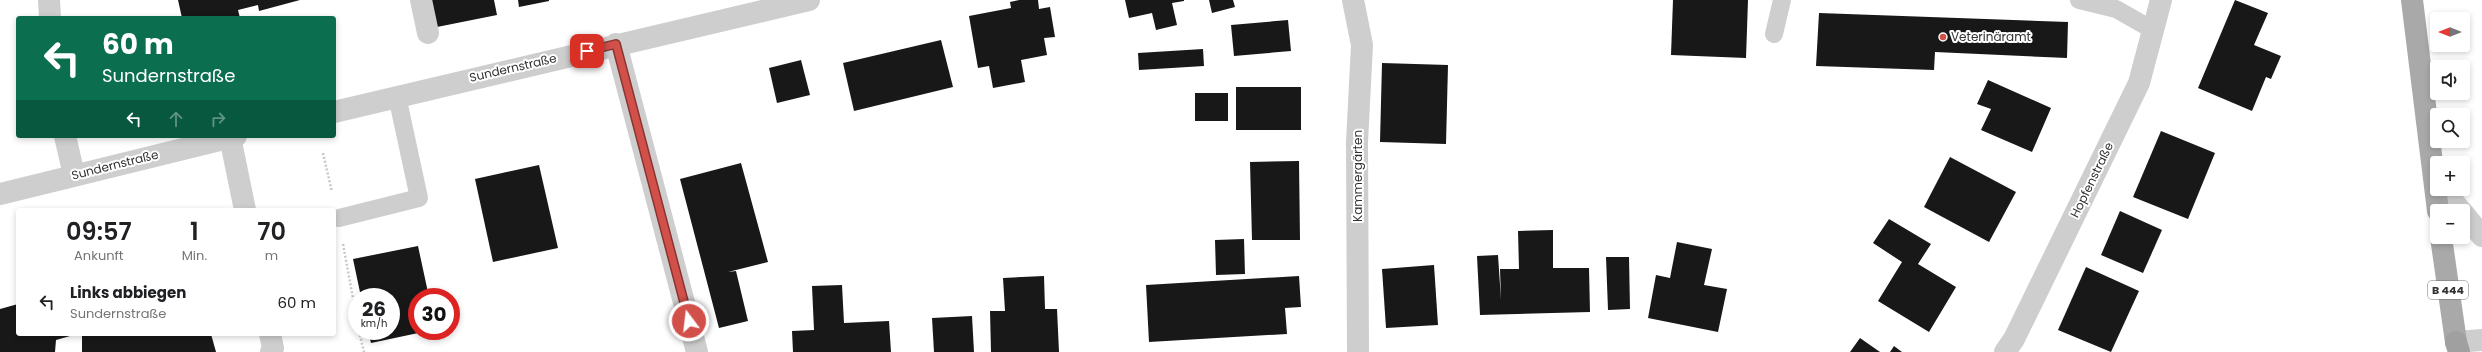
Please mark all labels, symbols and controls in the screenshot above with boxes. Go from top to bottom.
north arrow [2430,12,2470,52]
map controls [2430,12,2470,244]
text: 60 m [102,25,174,64]
place label: Veterinäramt [1951,28,2031,45]
icon: left [36,32,88,84]
marker: Veterinäramt [1938,32,1948,42]
pin [570,34,604,68]
icon: arrive [576,40,598,62]
street label: Sundernstraße [468,49,558,86]
button: sound [2430,60,2470,100]
text: Sundernstraße [102,63,235,88]
icon: left [123,108,145,130]
icon: ahead [165,108,187,130]
icon: right [207,108,229,130]
button: search [2430,108,2470,148]
street label: Kammergärten [1349,130,1366,222]
street label: Hopfenstraße [2066,139,2117,220]
street label: Sundernstraße [70,146,160,184]
button: + [2430,156,2470,196]
button: − [2430,204,2470,244]
text: 09:57 [66,215,132,248]
text: 1 [190,215,199,248]
text: 70 [257,215,286,248]
text: Ankunft [74,246,124,265]
text: Min. [182,246,207,265]
text: m [265,246,278,265]
road number: B 444 [2428,281,2468,299]
text: Links abbiegen [70,282,186,303]
speed limit sign: 30 [408,288,460,340]
icon: left [36,291,58,313]
text: 60 m [278,292,316,313]
text: 26 [362,295,386,323]
position arrow [668,300,710,342]
text: Sundernstraße [70,304,166,323]
text: km/h [361,316,387,331]

